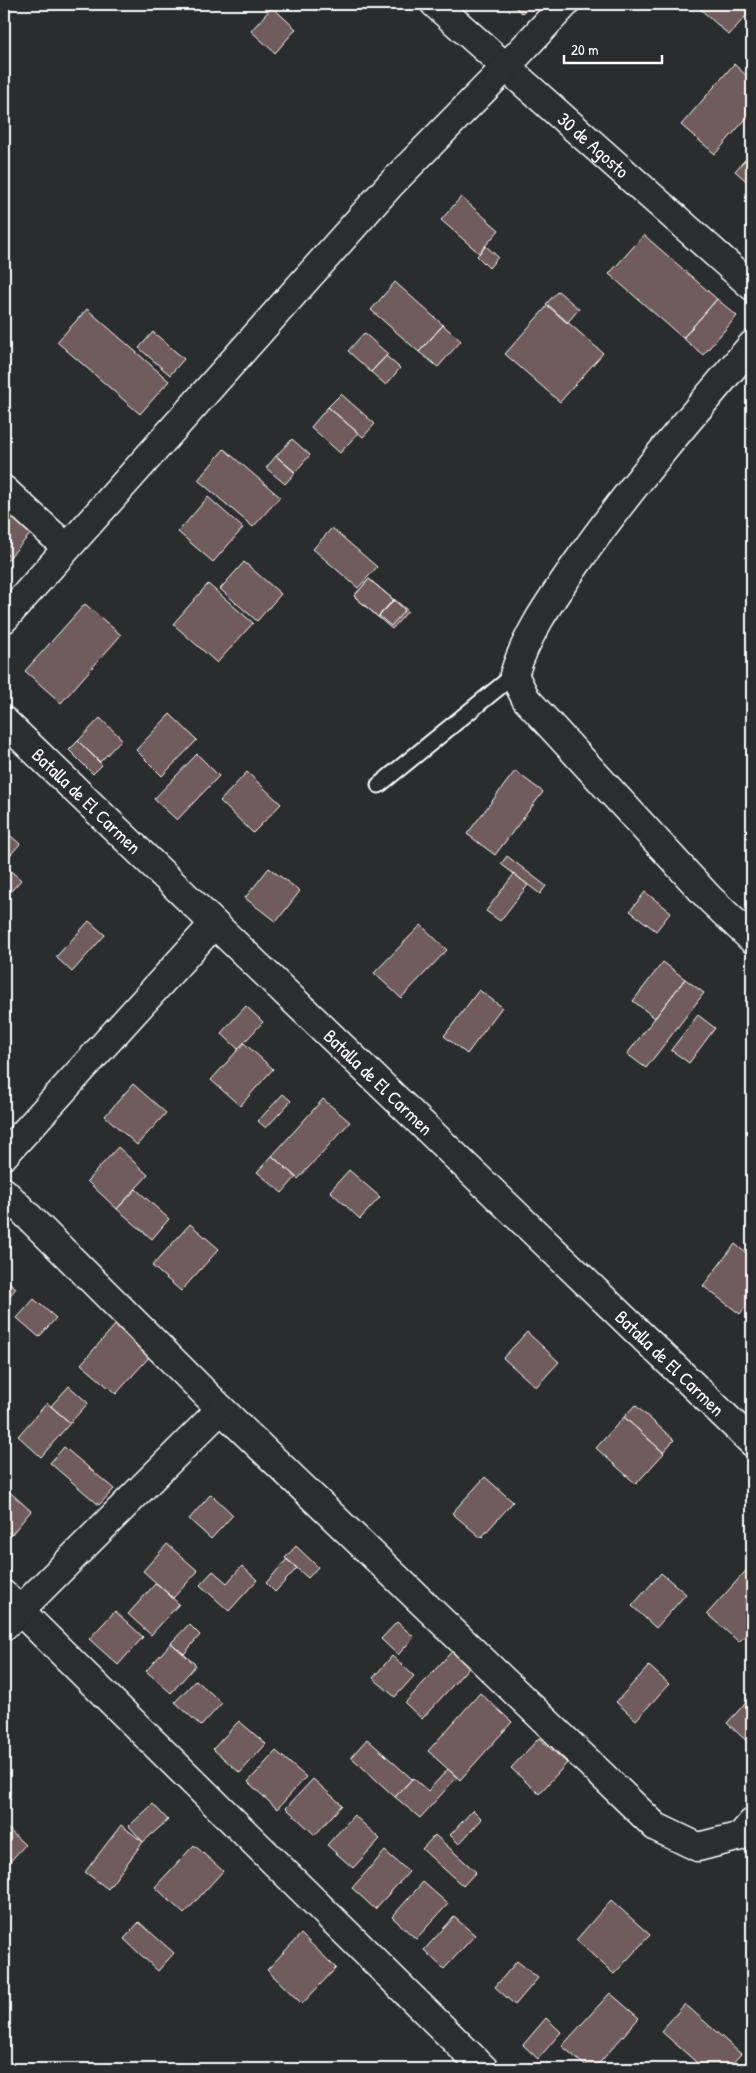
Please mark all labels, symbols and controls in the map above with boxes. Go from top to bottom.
scale bar [564,32,661,64]
text: 20 m [571,39,598,60]
street label: 30 de Agosto [552,106,635,184]
street label: Batalla de El Carmen [26,742,147,860]
street label: Batalla de El Carmen [318,1023,439,1141]
street label: Batalla de El Carmen [610,1304,730,1422]

